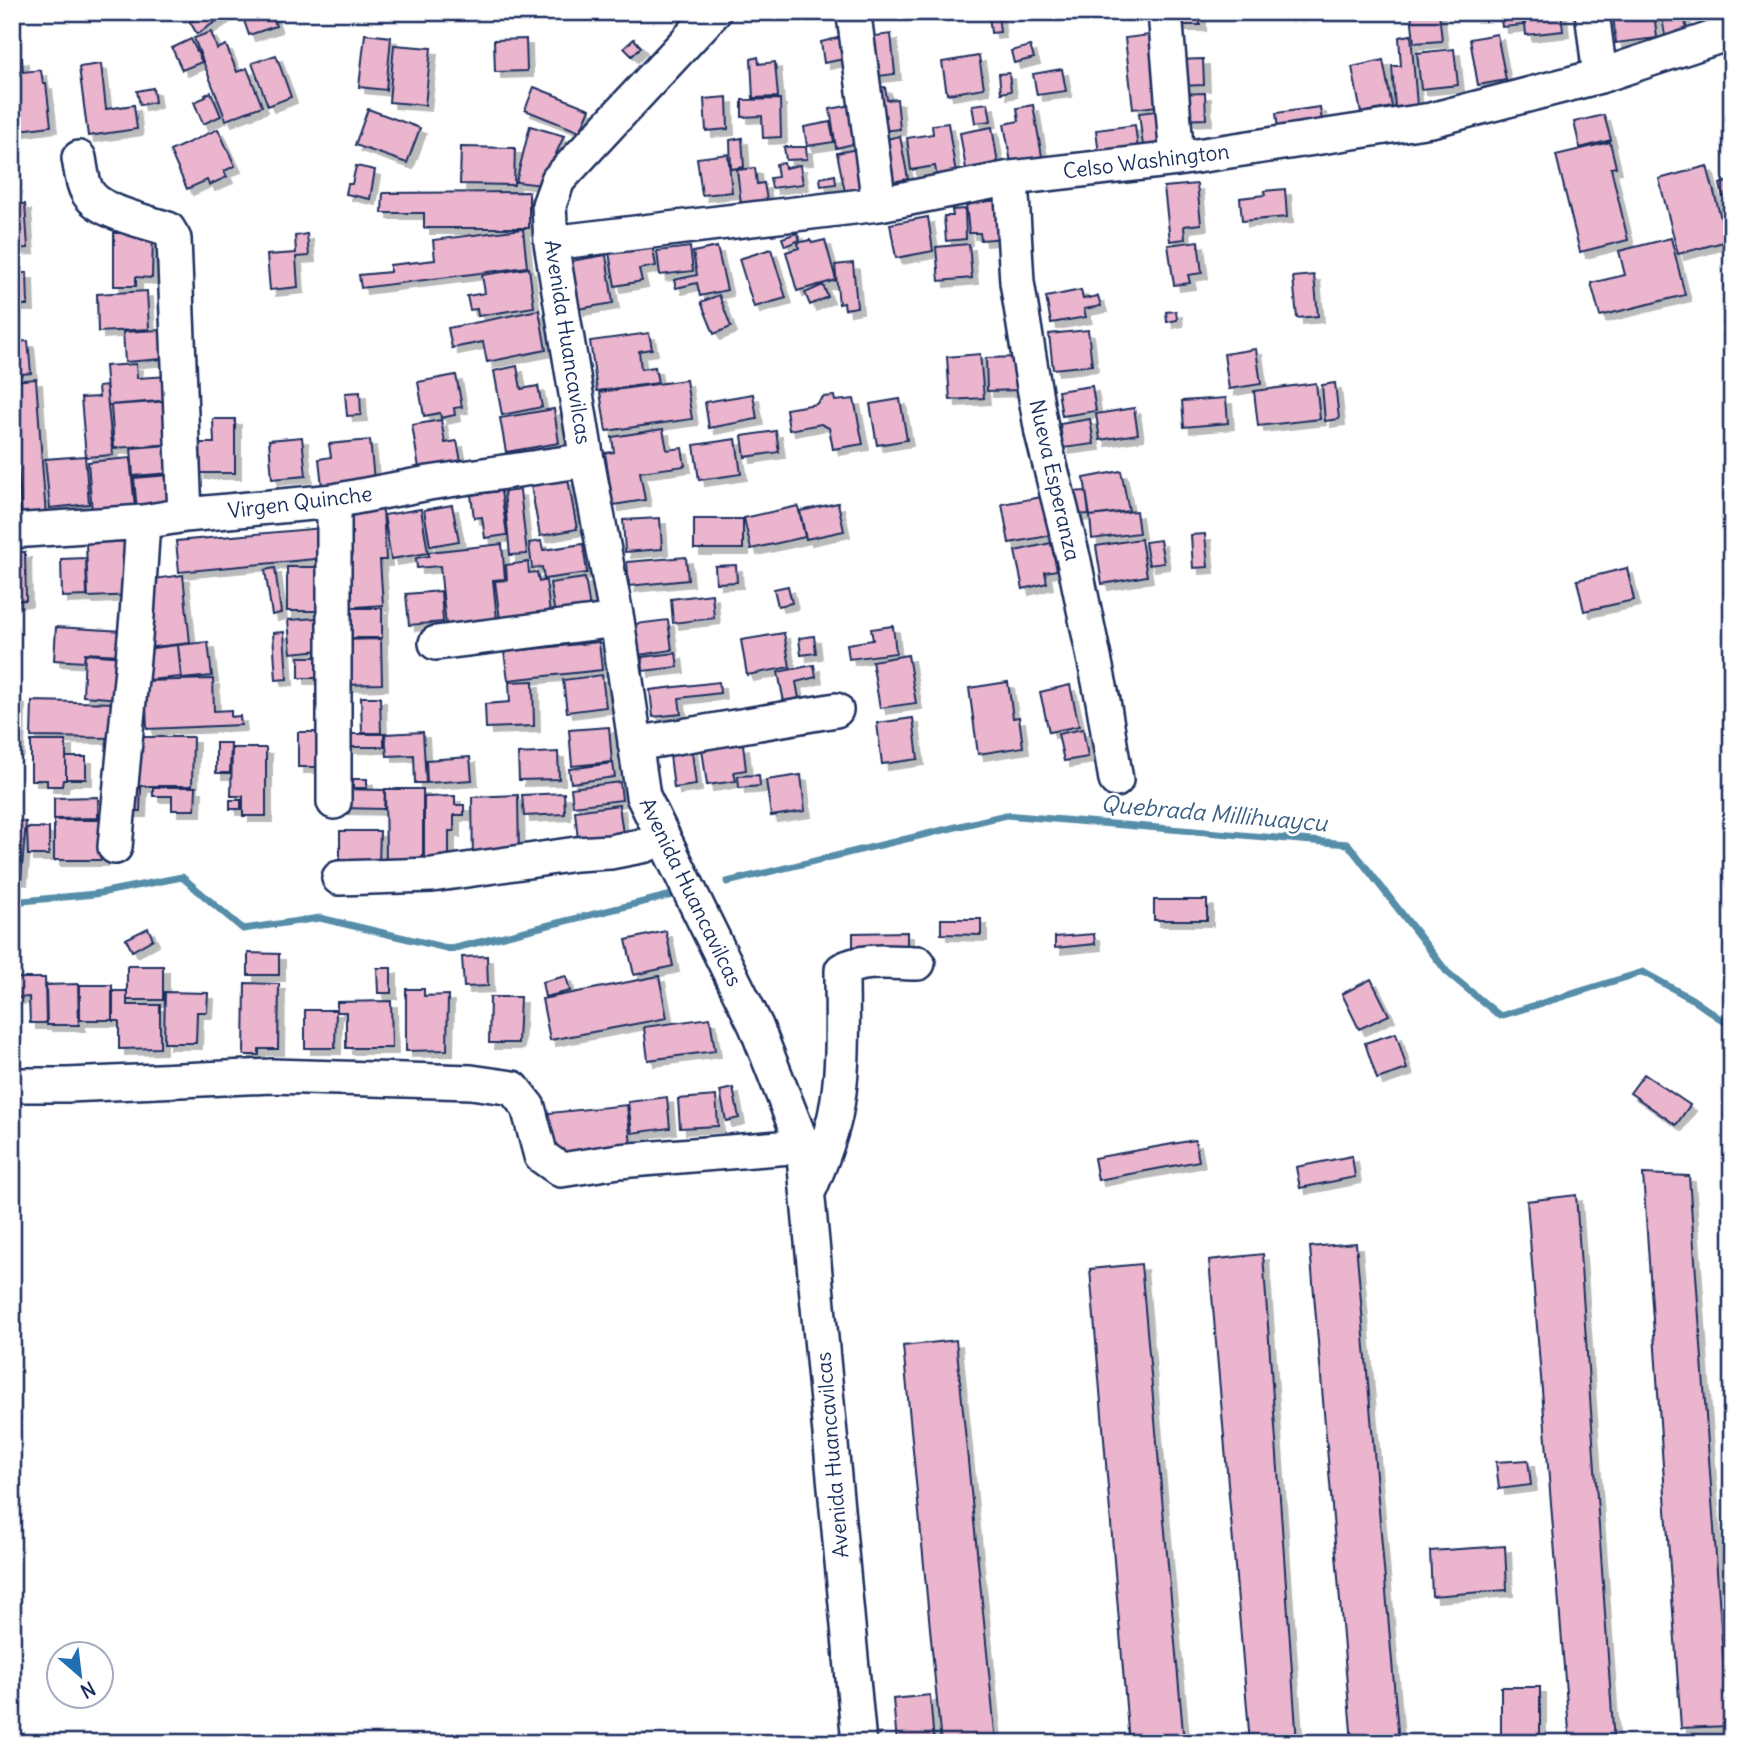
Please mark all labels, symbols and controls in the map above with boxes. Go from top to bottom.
street label: Celso Washington [1061,137,1231,185]
street label: Avenida Huancavilcas [539,238,597,446]
street label: Nueva Esperanza [1023,397,1087,563]
street label: Virgen Quinche [226,480,374,524]
water label: Quebrada Millihuaycu [1100,789,1330,837]
street label: Avenida Huancavilcas [634,793,748,991]
street label: Avenida Huancavilcas [810,1351,854,1559]
north arrow [46,1640,116,1710]
text: N [77,1676,99,1704]

